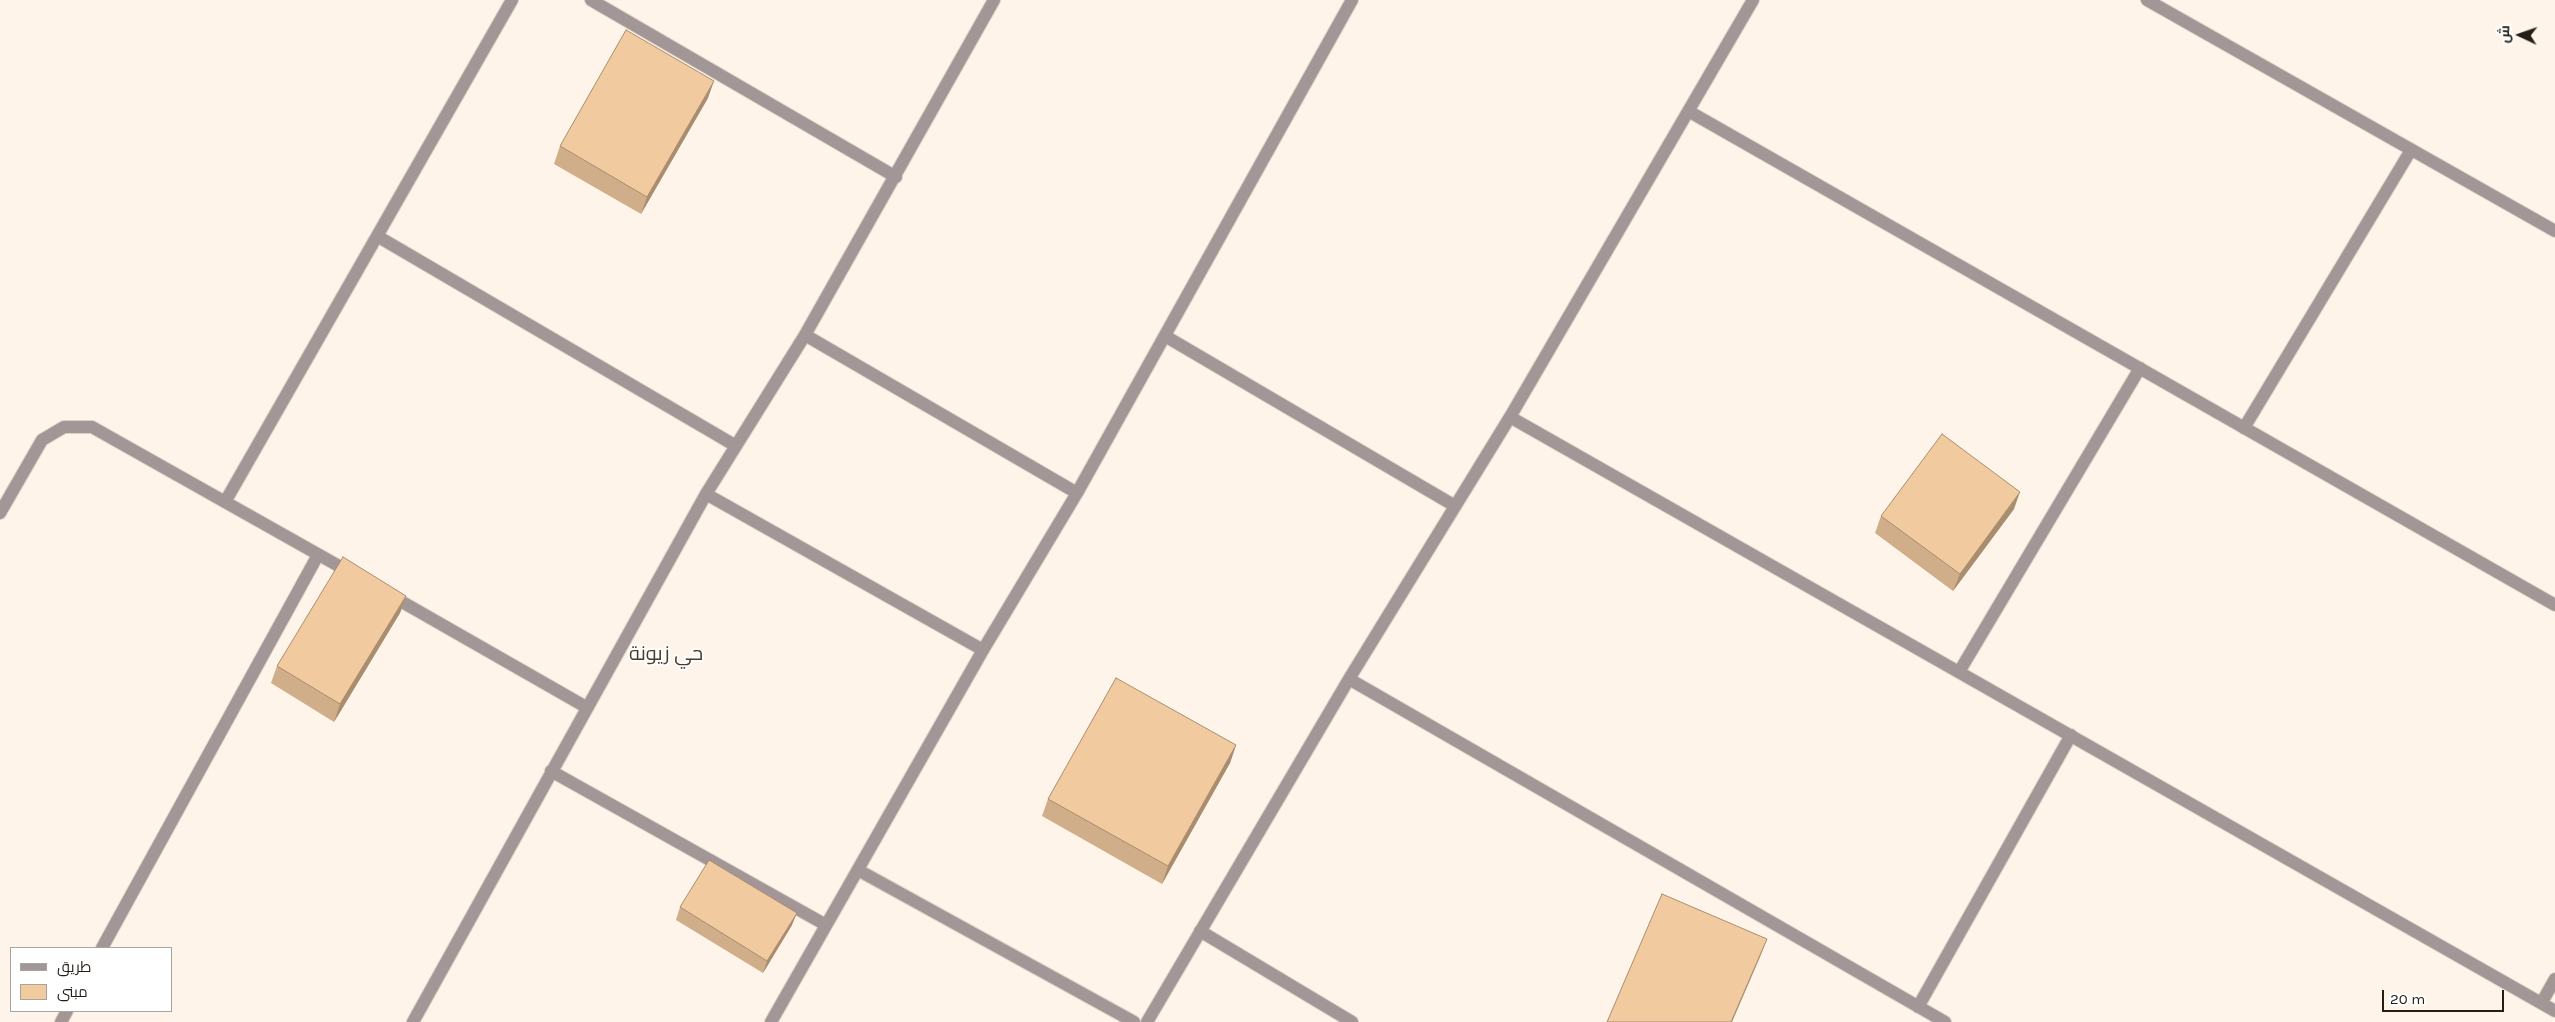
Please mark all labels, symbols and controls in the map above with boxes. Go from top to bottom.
north arrow [2495,10,2545,60]
text: ش [2496,25,2513,44]
district label: حي زيونة [629,642,703,666]
legend [10,947,172,1012]
text: طريق [57,958,91,976]
scale bar [2385,980,2508,1012]
text: مبنى [57,983,88,1001]
text: 20 m [2390,990,2425,1008]

